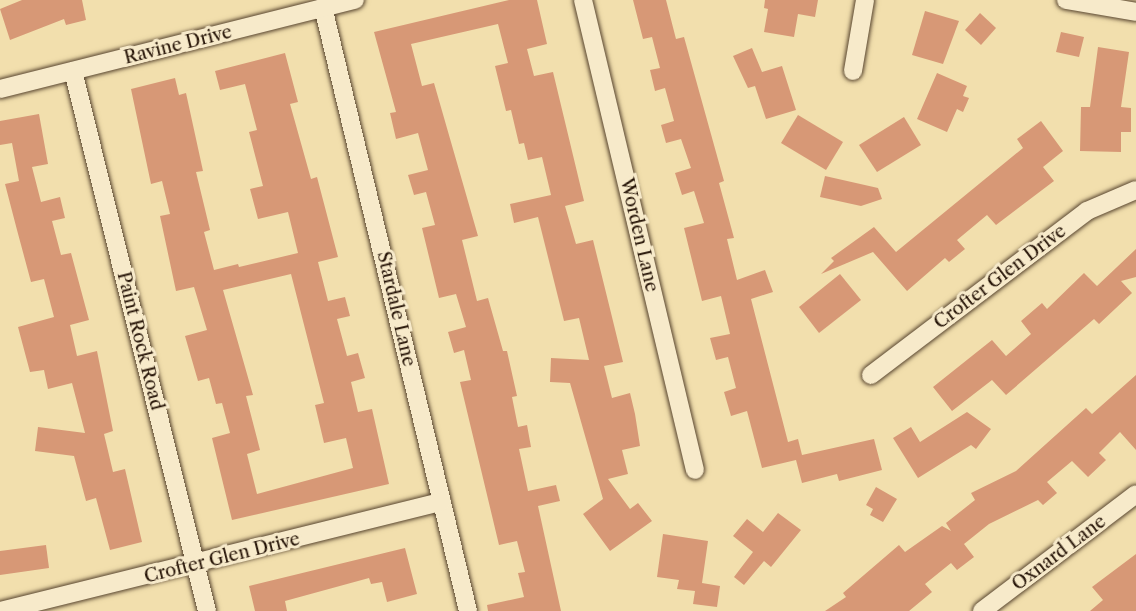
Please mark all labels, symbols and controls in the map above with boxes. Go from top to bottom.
street label: Ravine Drive [122,21,234,69]
street label: Worden Lane [615,176,663,294]
street label: Crofter Glen Drive [930,220,1070,334]
street label: Stardale Lane [372,249,420,369]
street label: Paint Rock Road [112,269,168,413]
street label: Oxnard Lane [1008,511,1110,595]
street label: Crofter Glen Drive [142,528,302,588]

